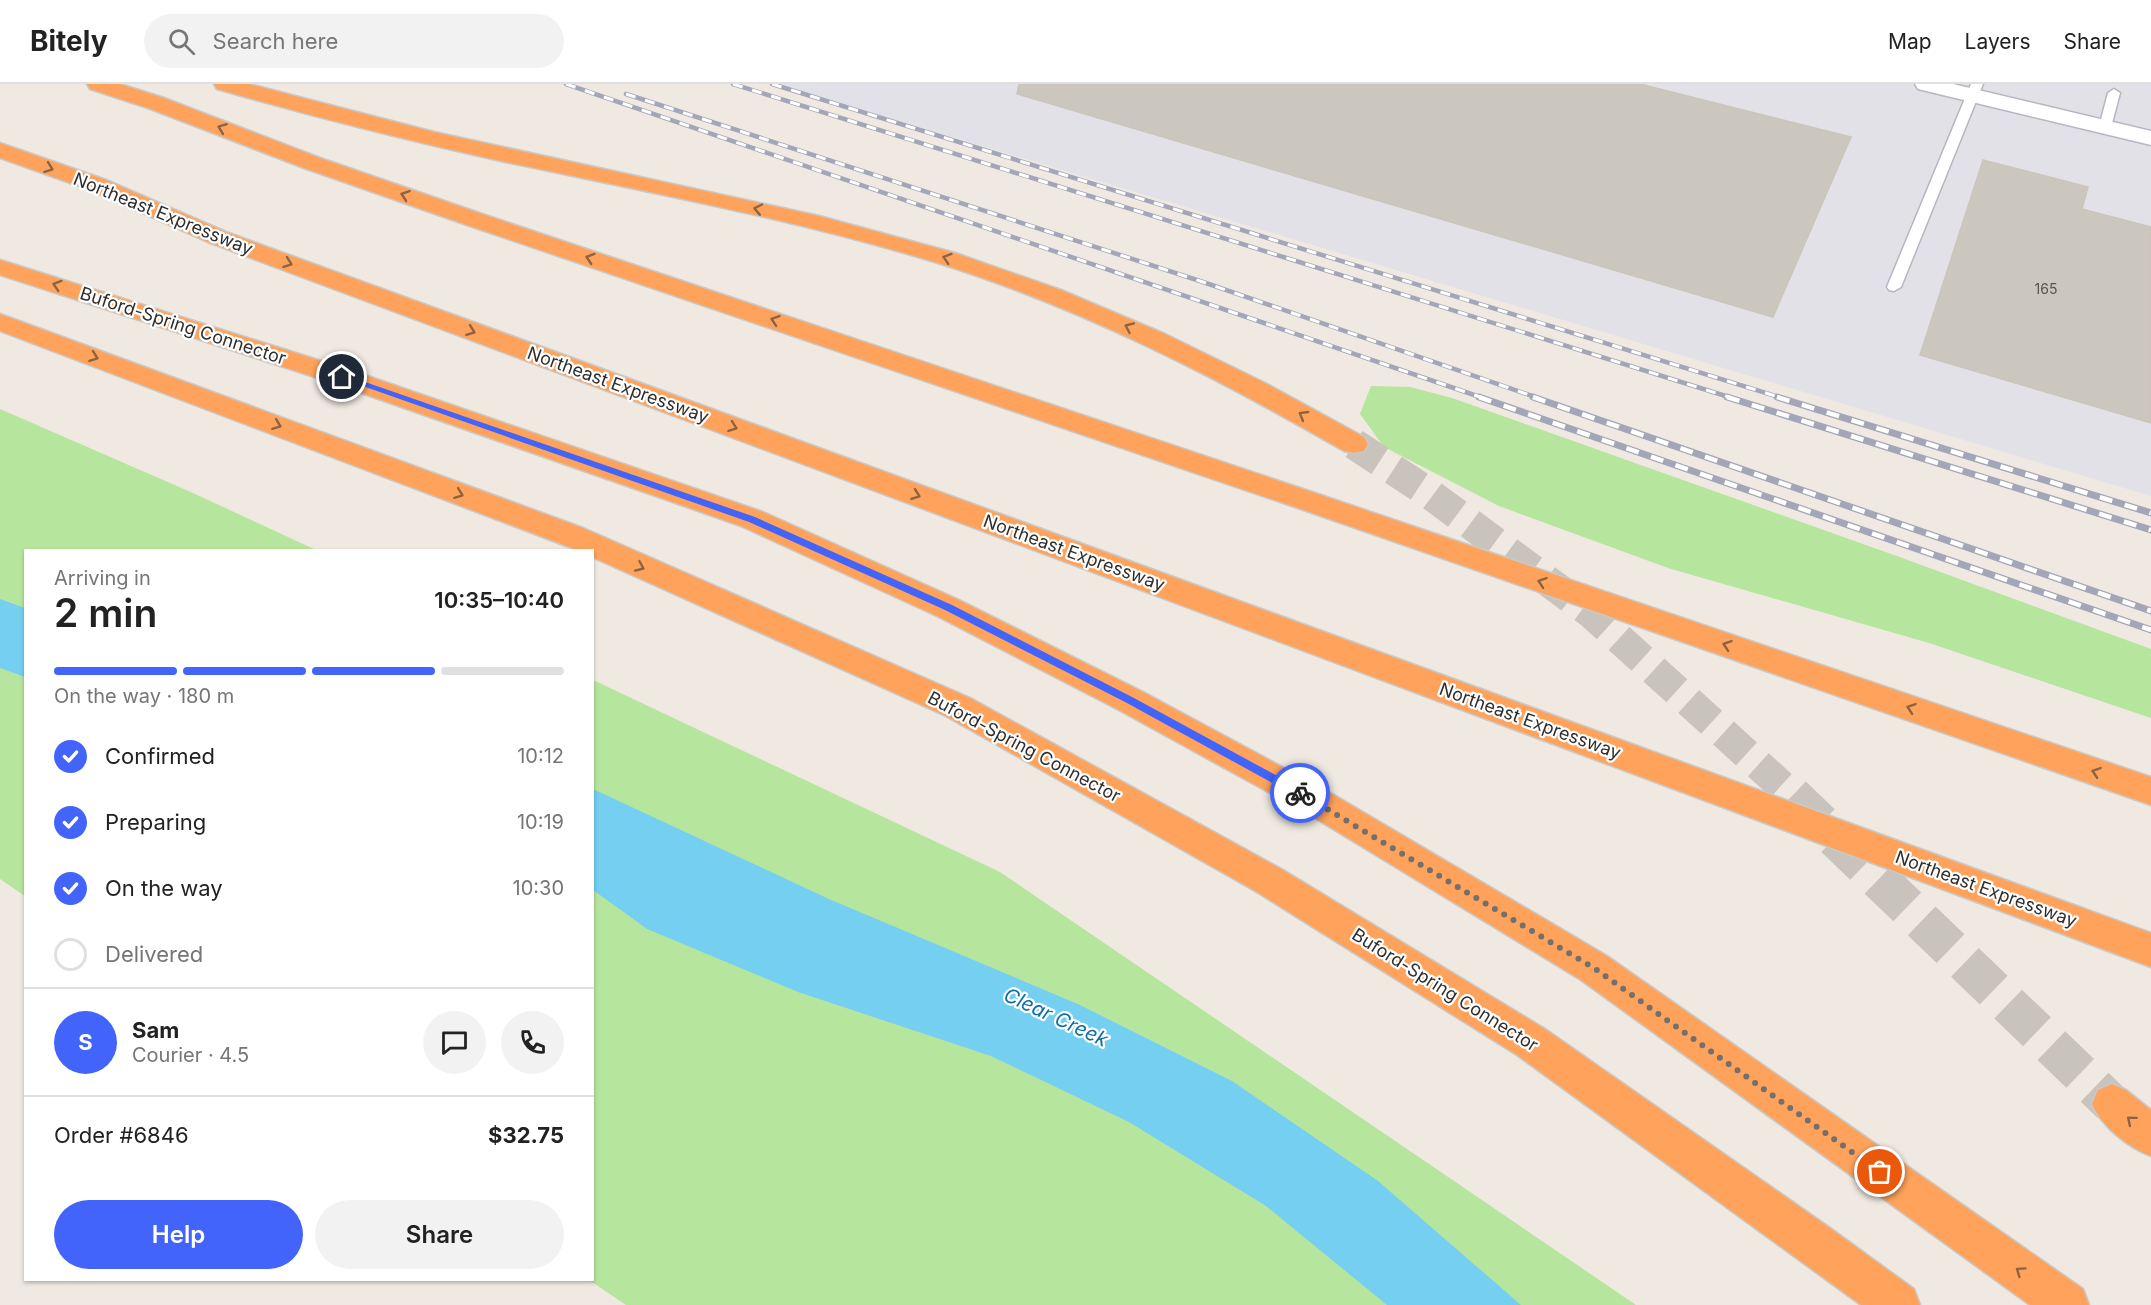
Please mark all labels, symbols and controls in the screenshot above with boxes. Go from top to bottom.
search box [144,14,564,68]
text: Bitely [30,24,108,58]
icon: search [165,25,198,58]
text: Search here [213,28,338,54]
text: Map [1888,29,1932,54]
text: Layers [1965,29,2031,54]
text: Share [2064,29,2121,54]
one-way arrow [217,123,228,135]
one-way arrow [43,160,54,173]
street label: Northeast Expressway [70,168,256,259]
one-way arrow [400,190,411,203]
one-way arrow [753,203,763,216]
one-way arrow [585,252,596,265]
one-way arrow [942,253,953,265]
one-way arrow [282,256,293,269]
one-way arrow [52,280,63,292]
house number: 165 [2035,280,2057,297]
street label: Buford-Spring Connector [78,282,289,369]
one-way arrow [770,315,781,328]
one-way arrow [1124,322,1135,334]
one-way arrow [465,323,476,336]
street label: Northeast Expressway [525,342,712,427]
one-way arrow [88,350,99,362]
pin [316,351,367,402]
icon: home [325,360,358,393]
one-way arrow [1299,410,1309,422]
one-way arrow [271,418,282,431]
one-way arrow [727,420,737,433]
one-way arrow [453,487,464,499]
one-way arrow [910,487,920,500]
street label: Northeast Expressway [981,510,1168,595]
one-way arrow [634,560,645,572]
text: Arriving in [54,566,151,590]
one-way arrow [1538,576,1548,589]
text: 10:35–10:40 [434,587,564,613]
text: 2 min [54,589,157,636]
one-way arrow [1722,640,1733,652]
street label: Northeast Expressway [1437,678,1624,763]
text: On the way · 180 m [54,684,234,708]
street label: Buford-Spring Connector [924,687,1124,806]
one-way arrow [1906,703,1917,716]
icon: check [54,740,87,773]
text: Confirmed [105,743,215,769]
text: 10:12 [517,744,564,768]
courier [1270,763,1330,823]
one-way arrow [2091,766,2102,779]
icon: bike [1284,777,1317,810]
icon: check [54,806,87,839]
text: Preparing [105,809,206,835]
text: 10:19 [517,810,564,834]
street label: Northeast Expressway [1893,846,2080,931]
icon: check [54,872,87,905]
text: On the way [105,875,223,901]
text: 10:30 [513,876,564,900]
street label: Buford-Spring Connector [1348,924,1542,1056]
text: Delivered [105,941,203,967]
water label: Clear Creek [1000,982,1113,1052]
button: chat [423,1011,486,1074]
button: phone [501,1011,564,1074]
text: Sam [132,1017,179,1043]
text: S [78,1029,93,1055]
text: Courier · 4.5 [132,1043,249,1067]
one-way arrow [2127,1116,2138,1127]
text: Order #6846 [54,1122,189,1148]
text: $32.75 [488,1122,564,1148]
pin [1854,1146,1905,1197]
icon: bag [1863,1155,1896,1188]
button: Help [54,1200,303,1269]
button: Share [315,1200,564,1269]
one-way arrow [2015,1267,2026,1278]

